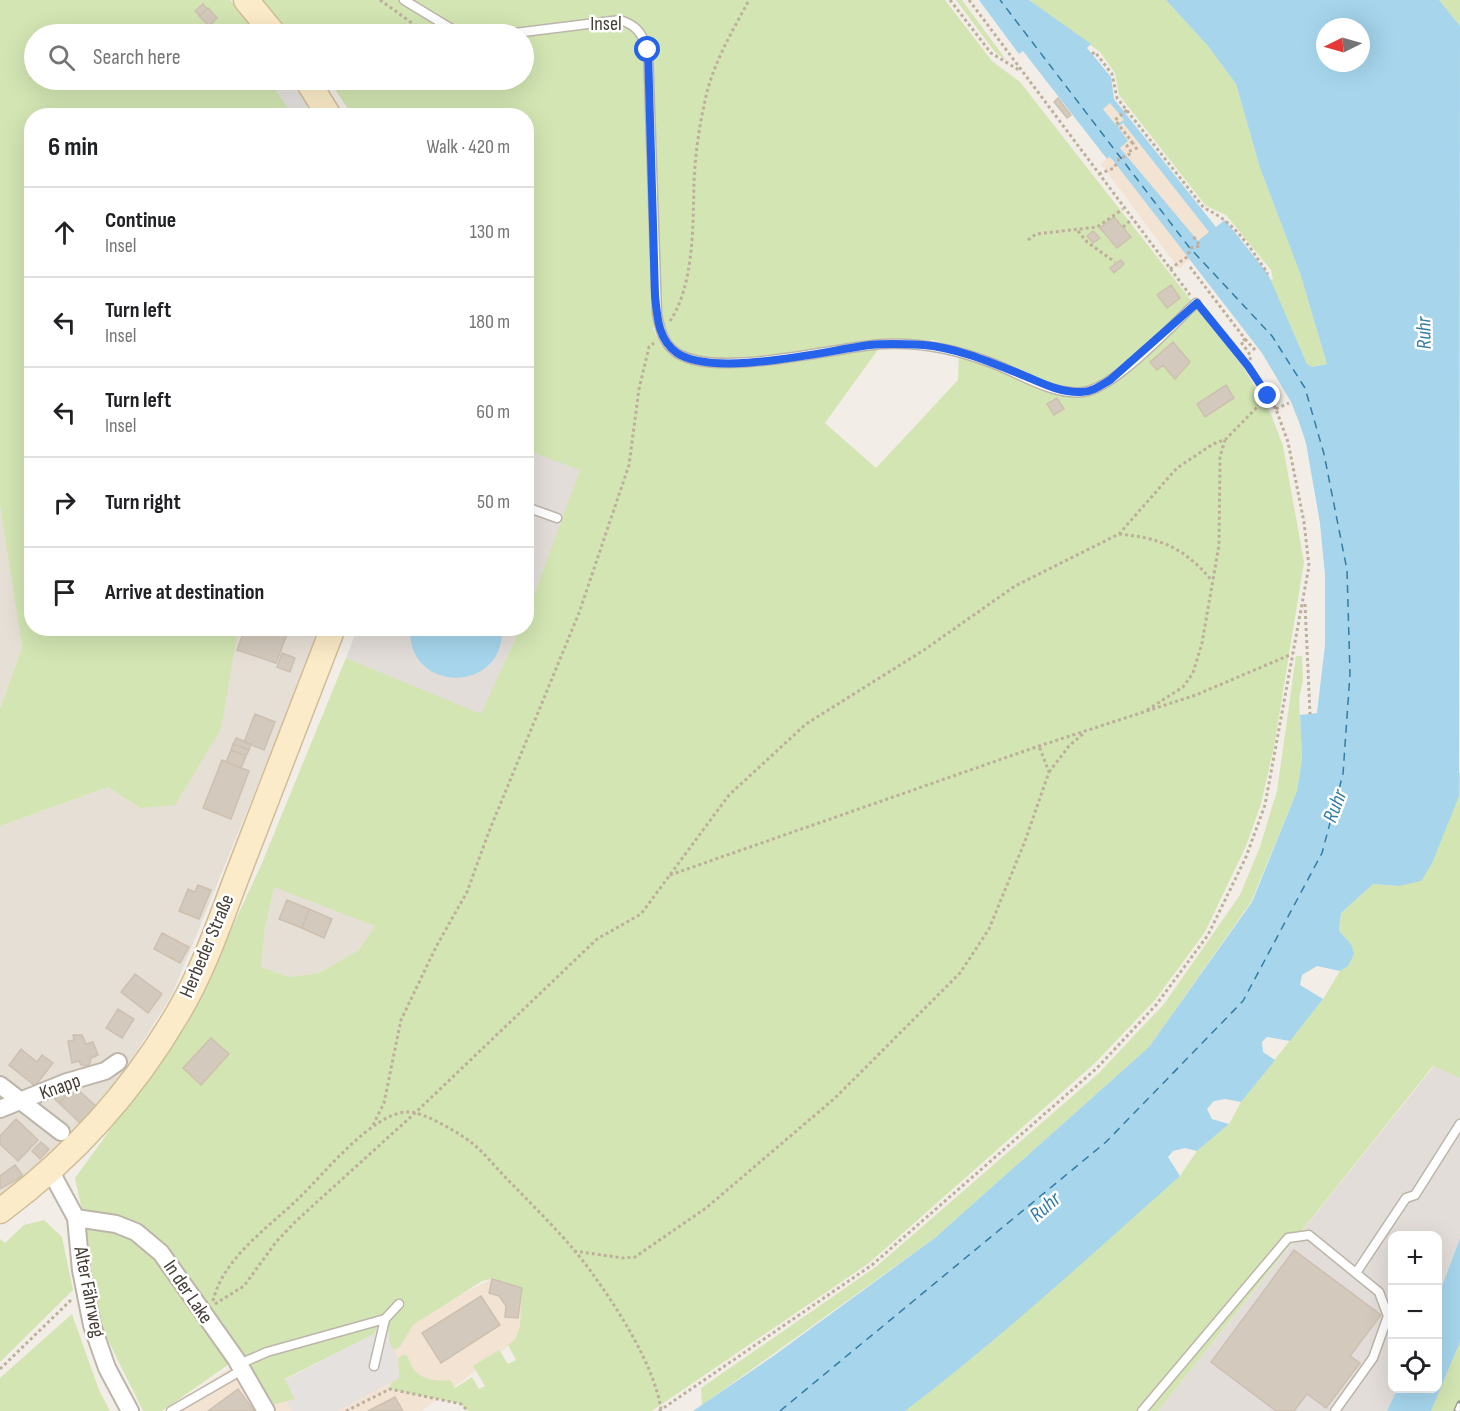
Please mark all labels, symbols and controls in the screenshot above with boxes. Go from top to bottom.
street label: Insel [590,12,622,36]
north arrow [1316,18,1370,72]
search box [24,24,534,90]
route start [634,36,660,62]
icon: search [45,41,78,74]
text: Search here [93,44,180,71]
text: 6 min [48,132,98,163]
text: Walk · 420 m [426,135,510,159]
text: Continue [105,207,176,234]
icon: ahead [48,216,81,249]
text: 130 m [470,220,510,244]
text: Insel [105,234,137,258]
text: Turn left [105,297,171,324]
icon: left [48,306,81,339]
text: 180 m [469,310,510,334]
water label: Ruhr [1411,315,1437,350]
text: Insel [105,324,137,348]
route end [1254,382,1280,408]
text: Turn left [105,387,171,414]
icon: left [48,396,81,429]
text: 60 m [476,400,510,424]
text: Insel [105,414,137,438]
icon: right [48,486,81,519]
text: Turn right [105,489,181,516]
text: 50 m [477,490,510,514]
icon: arrive [48,576,81,609]
text: Arrive at destination [105,579,264,606]
water label: Ruhr [1317,785,1353,826]
street label: Herbeder Straße [175,891,239,1001]
street label: Knapp [36,1069,84,1105]
water label: Ruhr [1024,1186,1066,1227]
map controls [1388,1231,1442,1393]
button: + [1388,1231,1442,1285]
street label: Alter Fährweg [68,1244,110,1340]
street label: In der Lake [158,1256,218,1328]
button: − [1388,1285,1442,1339]
button: locate [1388,1339,1442,1393]

